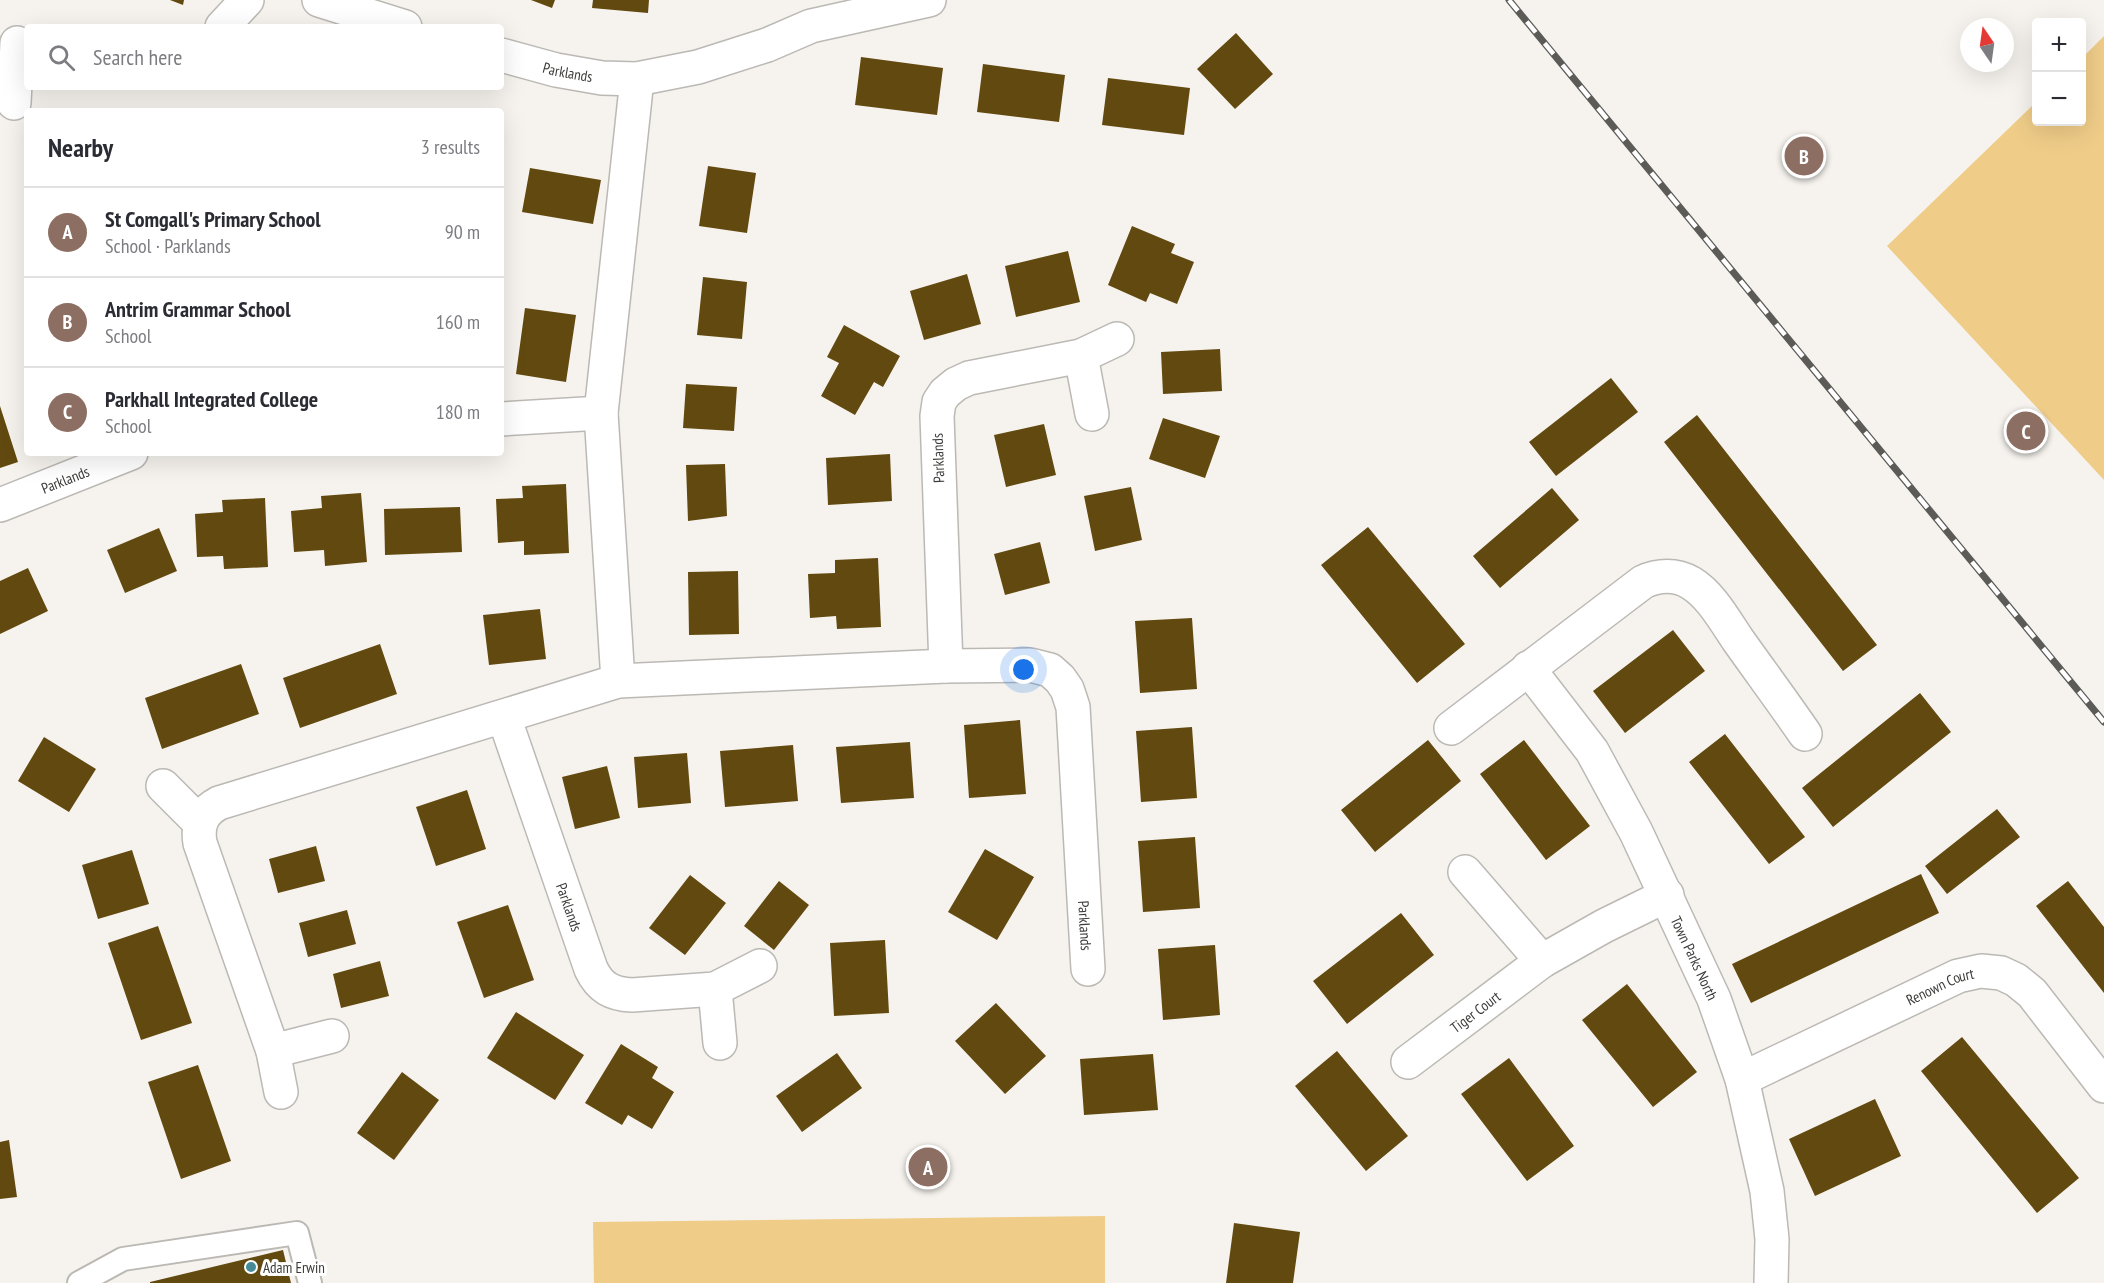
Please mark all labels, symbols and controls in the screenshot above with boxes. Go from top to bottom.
north arrow [1960,18,2014,72]
map controls [2032,18,2086,126]
button: + [2032,18,2086,72]
search box [24,24,504,90]
icon: search [45,41,78,74]
text: Search here [93,43,182,71]
street label: Parklands [541,57,594,86]
button: − [2032,72,2086,126]
text: Nearby [48,131,113,164]
text: 3 results [421,134,480,160]
pin: B [1784,134,1824,178]
text: St Comgall's Primary School [105,205,321,233]
text: A [62,219,73,245]
text: 90 m [445,219,480,245]
text: School · Parklands [105,233,231,259]
text: Antrim Grammar School [105,295,290,323]
text: B [63,309,72,335]
text: 160 m [436,309,480,335]
text: School [105,323,151,349]
text: Parkhall Integrated College [105,385,318,413]
text: C [63,399,72,425]
text: 180 m [436,399,480,425]
pin: C [2006,408,2046,454]
text: School [105,413,151,439]
street label: Parklands [928,433,948,483]
street label: Parklands [38,461,92,497]
your location [1009,655,1038,684]
street label: Parklands [552,880,587,934]
street label: Parklands [1075,900,1096,951]
street label: Town Parks North [1667,913,1723,1003]
street label: Renown Court [1903,963,1976,1009]
street label: Tiger Court [1446,986,1504,1037]
pin: A [908,1144,948,1190]
place label: Adam Erwin [263,1258,325,1277]
marker: Adam Erwin [244,1260,258,1274]

